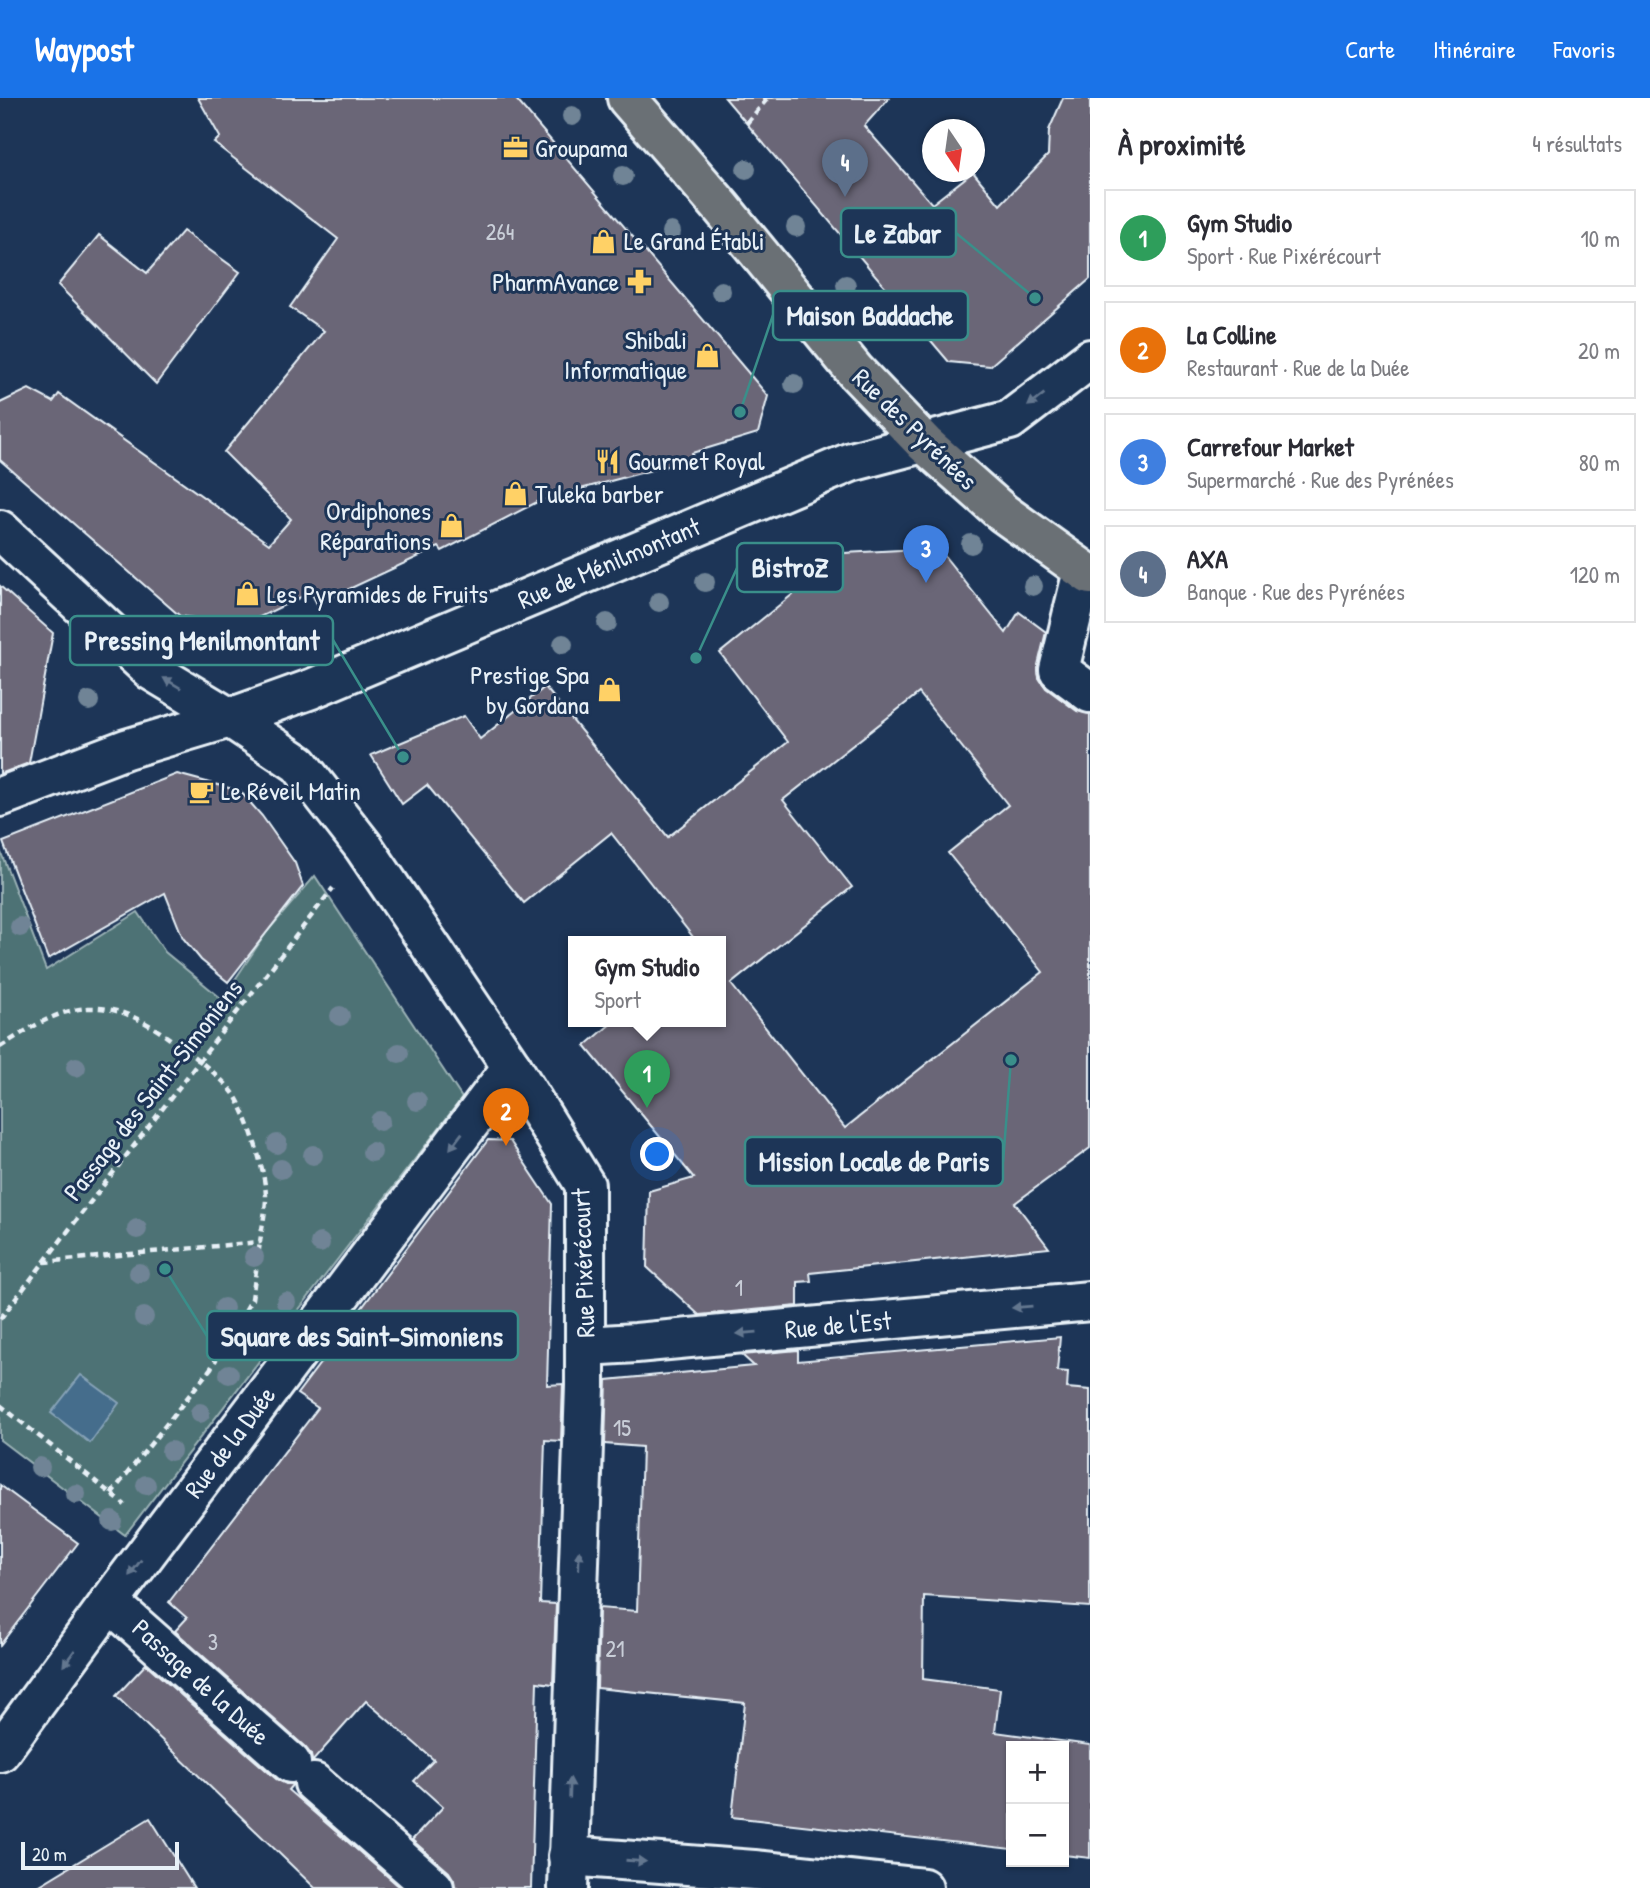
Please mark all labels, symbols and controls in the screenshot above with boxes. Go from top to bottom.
text: Waypost [35,27,134,71]
text: Carte [1345,33,1395,65]
text: Itinéraire [1433,33,1515,65]
text: Favoris [1553,33,1615,65]
north arrow [922,119,985,182]
text: À proximité [1118,124,1246,164]
text: 4 résultats [1532,128,1622,159]
place label: Groupama [535,130,628,165]
office icon: Groupama [501,134,529,162]
pin: 4 [822,139,868,197]
text: Gym Studio [1187,205,1292,240]
callout: Le Zabar [841,208,956,257]
text: Le Zabar [855,214,941,252]
house number: 264 [486,216,514,247]
place label: Le Grand Établi [624,223,765,258]
text: 1 [1139,223,1147,254]
text: 10 m [1580,223,1620,254]
shop icon: Le Grand Établi [590,227,618,255]
text: Sport · Rue Pixérécourt [1187,240,1381,271]
place label: PharmAvance [492,264,619,299]
pharmacy icon: PharmAvance [625,268,653,296]
callout: Maison Baddache [773,291,968,340]
text: Maison Baddache [787,296,954,334]
text: La Colline [1187,317,1277,352]
place label: Shibali Informatique [564,322,687,387]
text: 2 [1138,335,1148,366]
text: 20 m [1578,335,1620,366]
shop icon: Shibali Informatique [693,341,721,369]
text: Restaurant · Rue de la Duée [1187,352,1409,383]
street label: Rue des Pyrénées [845,360,986,497]
one-way arrow [1027,393,1045,407]
text: Carrefour Market [1187,429,1354,464]
place label: Gourmet Royal [628,443,765,478]
restaurant icon: Gourmet Royal [594,447,622,475]
text: 3 [1138,447,1148,478]
text: 80 m [1579,447,1620,478]
text: Supermarché · Rue des Pyrénées [1187,464,1454,495]
place label: Tuleka barber [535,476,664,511]
shop icon: Tuleka barber [501,480,529,508]
place label: Ordiphones Réparations [320,493,431,558]
street label: Rue de Ménilmontant [512,508,706,617]
shop icon: Ordiphones Réparations [437,512,465,540]
pin: 3 [903,525,949,583]
text: AXA [1187,541,1228,576]
callout: BistroZ [737,543,843,592]
text: BistroZ [751,548,829,586]
text: 4 [1139,559,1147,590]
text: 120 m [1570,559,1620,590]
place label: Les Pyramides de Fruits [267,576,488,611]
text: Banque · Rue des Pyrénées [1187,576,1405,607]
shop icon: Les Pyramides de Fruits [233,580,261,608]
callout: Pressing Menilmontant [70,616,333,665]
text: Pressing Menilmontant [85,621,321,660]
place label: Prestige Spa by Gordana [470,657,589,722]
shop icon: Prestige Spa by Gordana [595,676,623,704]
one-way arrow [162,677,181,690]
place label: Le Réveil Matin [221,773,361,808]
cafe icon: Le Réveil Matin [187,777,215,805]
popup [568,936,726,1027]
text: Gym Studio [595,949,699,984]
street label: Passage des Saint-Simoniens [55,972,250,1208]
text: Sport [595,984,641,1015]
pin: 1 [624,1050,670,1108]
pin: 2 [483,1088,529,1146]
one-way arrow [449,1132,463,1150]
your location [640,1137,674,1171]
callout: Mission Locale de Paris [745,1137,1003,1186]
text: Mission Locale de Paris [759,1142,989,1180]
street label: Rue Pixérécourt [562,1187,603,1338]
house number: 1 [735,1272,743,1303]
street label: Rue de l'Est [783,1302,894,1347]
one-way arrow [1011,1302,1033,1313]
callout: Square des Saint-Simoniens [207,1311,518,1360]
text: Square des Saint-Simoniens [221,1317,503,1356]
one-way arrow [736,1328,758,1339]
street label: Rue de la Duée [176,1379,283,1505]
house number: 15 [613,1412,631,1443]
one-way arrow [573,1549,584,1571]
one-way arrow [129,1559,143,1577]
street label: Passage de la Duée [125,1610,278,1753]
house number: 3 [208,1626,218,1657]
house number: 21 [605,1633,625,1664]
one-way arrow [62,1648,76,1667]
map controls [1006,1741,1069,1867]
button: + [1006,1741,1069,1804]
one-way arrow [565,1777,576,1799]
button: − [1006,1804,1069,1867]
scale bar [21,1839,178,1871]
text: 20 m [32,1841,67,1867]
one-way arrow [626,1856,648,1867]

